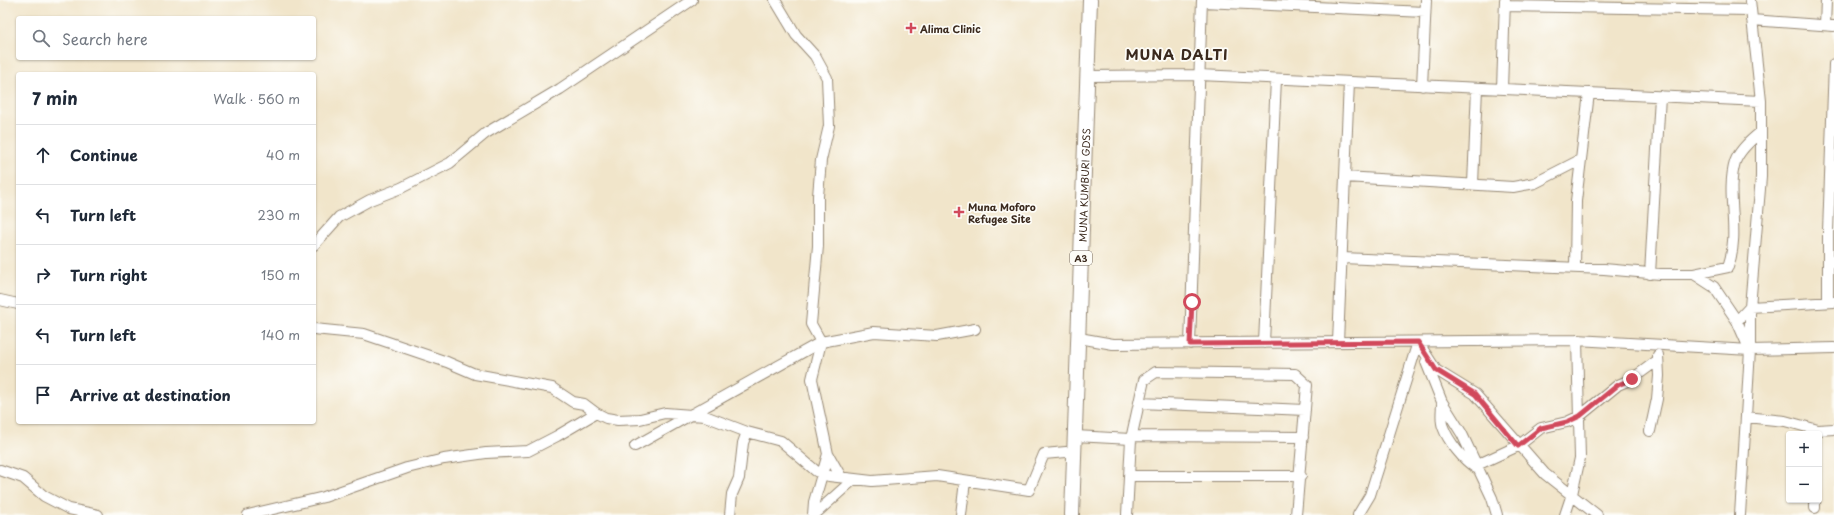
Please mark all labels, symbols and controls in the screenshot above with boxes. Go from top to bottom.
search box [16,16,316,60]
place label: Alima Clinic [919,21,981,36]
marker: Alima Clinic [905,22,917,34]
icon: search [30,27,52,49]
text: Search here [62,27,148,50]
district label: MUNA DALTI [1125,44,1229,65]
text: 7 min [32,85,78,111]
text: Walk · 560 m [213,89,300,108]
street label: MUNA KUMBURI GDSS [1074,128,1093,242]
text: Continue [70,143,138,166]
icon: ahead [32,144,54,166]
text: 40 m [266,145,300,164]
place label: Muna Moforo Refugee Site [968,199,1036,226]
text: Turn left [70,203,136,226]
icon: left [32,204,54,226]
text: 230 m [258,205,300,224]
marker: Muna Moforo Refugee Site [953,206,965,218]
road number: A3 [1070,251,1092,265]
text: Turn right [70,263,147,286]
icon: right [32,264,54,286]
text: 150 m [261,265,300,284]
route start [1183,293,1201,311]
text: Turn left [70,323,136,346]
icon: left [32,324,54,346]
text: 140 m [261,325,300,344]
route end [1623,370,1641,388]
text: Arrive at destination [70,383,231,406]
icon: arrive [32,384,54,406]
map controls [1786,431,1822,503]
button: + [1786,431,1822,467]
button: − [1786,467,1822,503]

